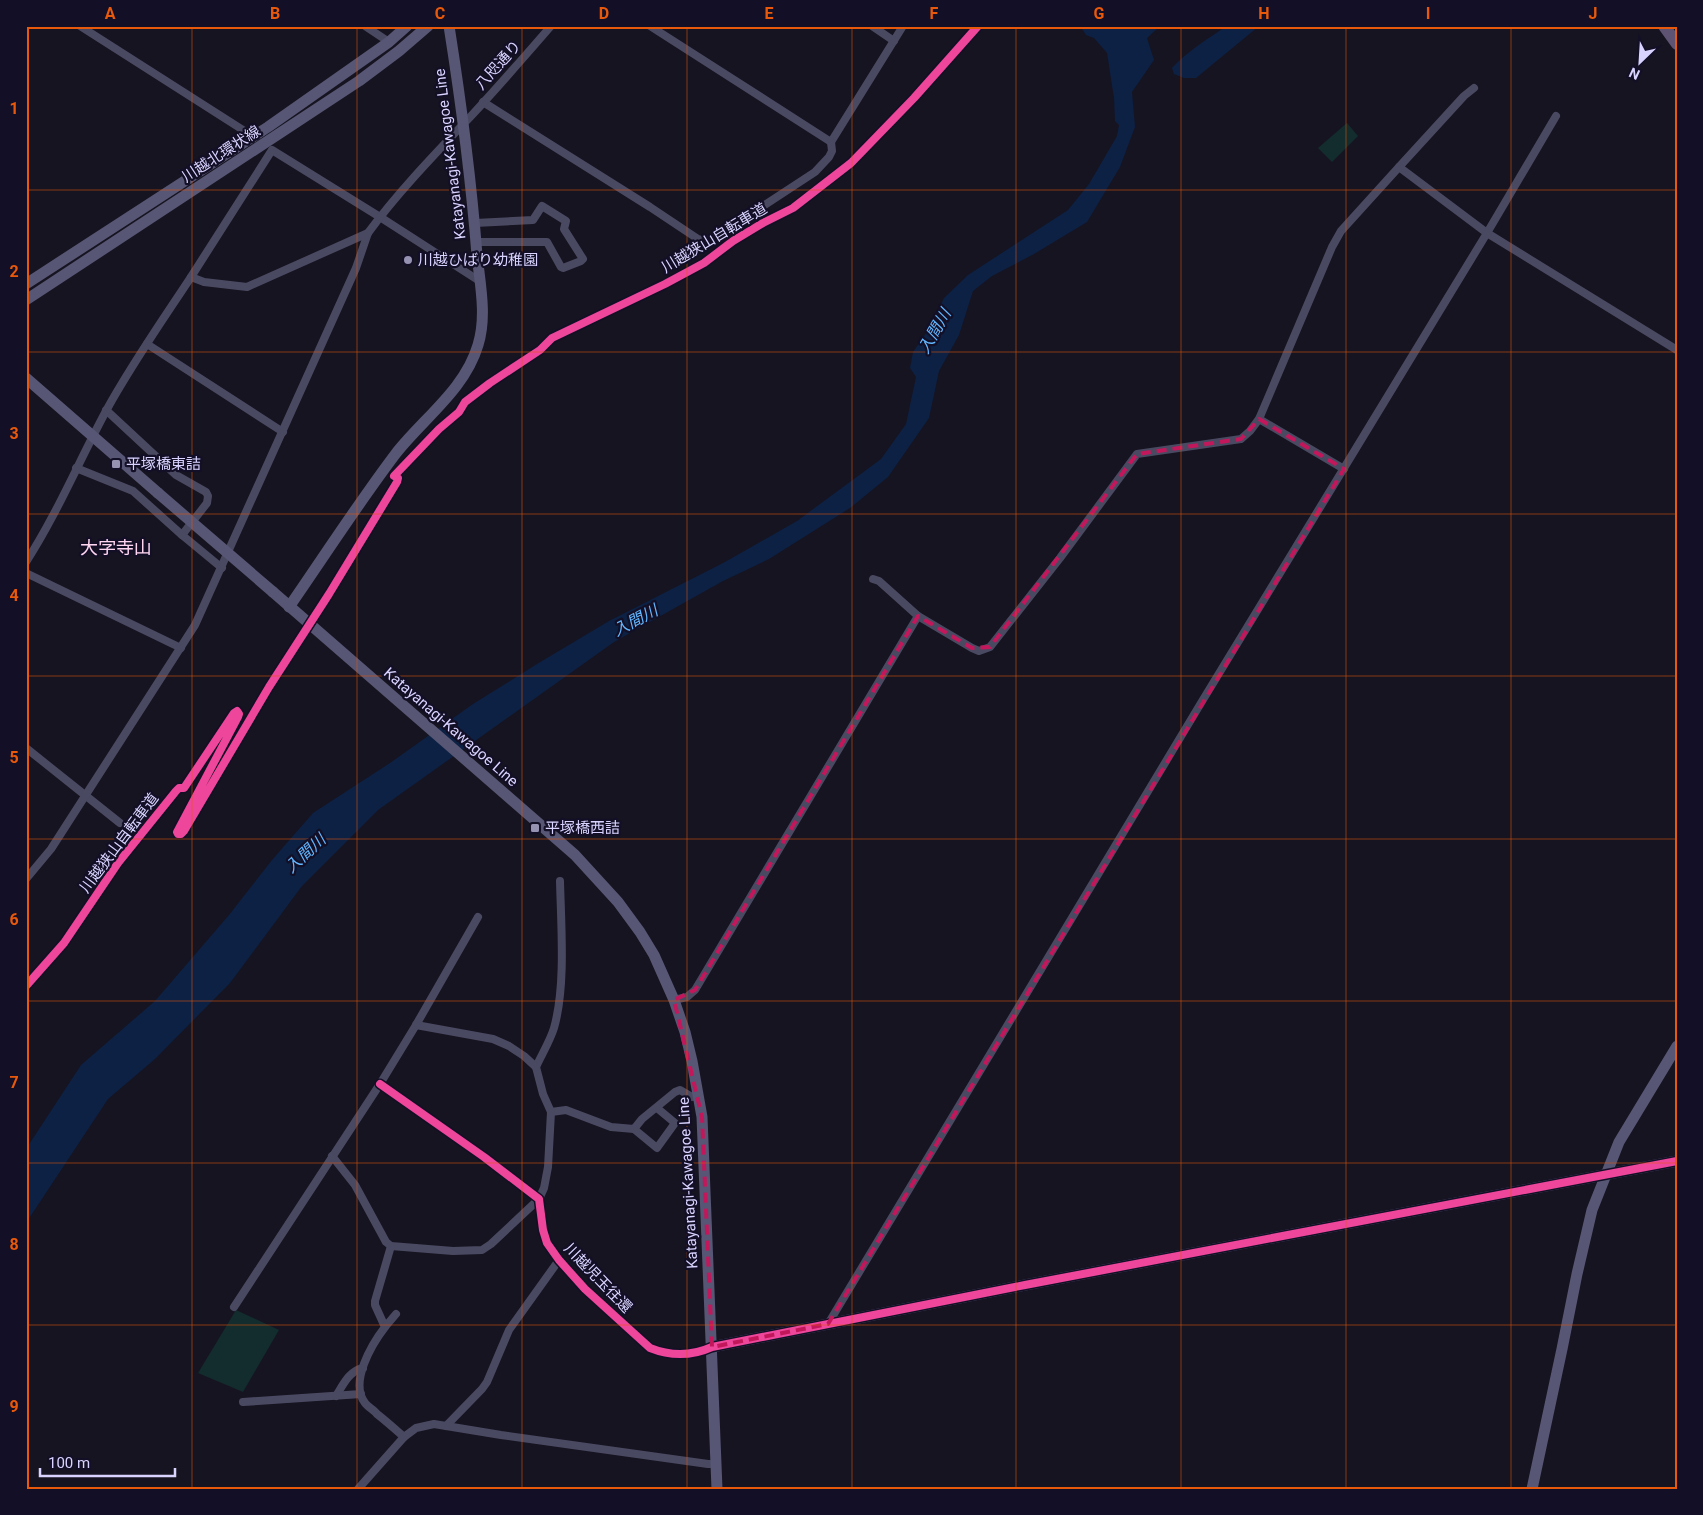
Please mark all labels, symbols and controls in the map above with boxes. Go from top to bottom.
text: A [105,4,116,23]
text: B [270,4,280,23]
text: C [435,4,445,23]
text: D [599,4,609,23]
text: E [765,4,774,23]
text: F [930,4,939,23]
text: G [1094,4,1105,23]
text: H [1258,4,1270,23]
text: I [1426,4,1430,23]
text: J [1589,4,1597,23]
street label: 八咫通り [471,37,525,93]
north arrow [1616,38,1666,88]
text: N [1627,64,1642,83]
street label: Katayanagi-Kawagoe Line [431,68,469,240]
text: 1 [9,99,19,118]
street label: 川越北環状線 [178,122,264,186]
street label: 川越狭山自転車道 [658,199,770,277]
place label: 川越ひばり幼稚園 [418,251,538,269]
marker: 川越ひばり幼稚園 [402,254,414,266]
text: 2 [9,262,19,281]
water label: 入間川 [914,304,956,357]
text: 3 [9,424,19,443]
place label: 平塚橋東詰 [126,455,201,473]
marker: 平塚橋東詰 [110,458,122,470]
district label: 大字寺山 [80,537,152,558]
text: 4 [9,586,19,605]
water label: 入間川 [610,600,663,640]
street label: Katayanagi-Kawagoe Line [380,664,522,790]
text: 5 [9,748,19,767]
street label: 川越狭山自転車道 [76,790,162,896]
place label: 平塚橋西詰 [545,819,620,837]
marker: 平塚橋西詰 [529,822,541,834]
water label: 入間川 [281,829,331,877]
text: 6 [9,910,19,929]
text: 7 [9,1073,19,1092]
street label: Katayanagi-Kawagoe Line [675,1097,701,1269]
text: 8 [9,1235,19,1254]
street label: 川越児玉往還 [560,1239,636,1317]
text: 9 [9,1397,19,1416]
scale bar [40,1445,175,1477]
text: 100 m [48,1454,90,1472]

